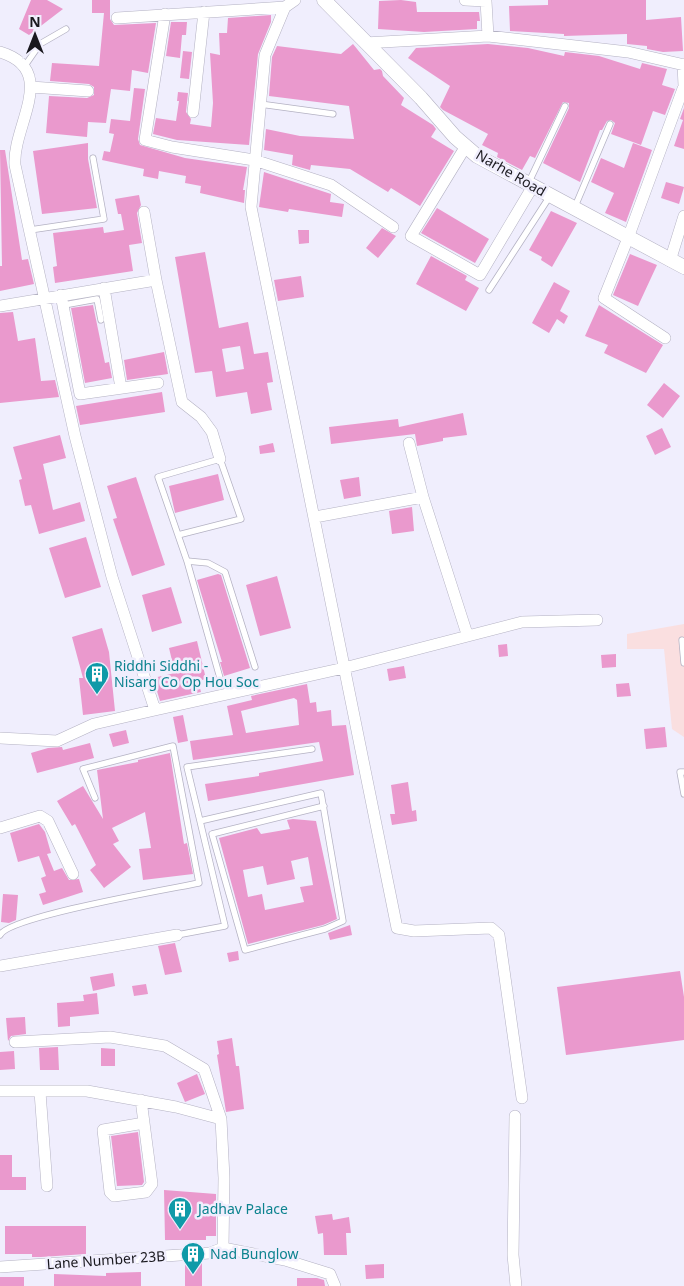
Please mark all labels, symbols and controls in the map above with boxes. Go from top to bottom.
north arrow [10,10,60,60]
text: N [29,12,41,31]
street label: Narhe Road [473,145,550,200]
place label: Riddhi Siddhi - Nisarg Co Op Hou Soc [114,656,259,691]
building icon: Riddhi Siddhi - Nisarg Co Op Hou Soc [84,661,110,695]
building icon: Jadhav Palace [167,1196,193,1230]
place label: Jadhav Palace [196,1199,288,1218]
building icon: Nad Bunglow [180,1241,206,1275]
place label: Nad Bunglow [210,1244,299,1263]
street label: Lane Number 23B [46,1246,166,1273]

